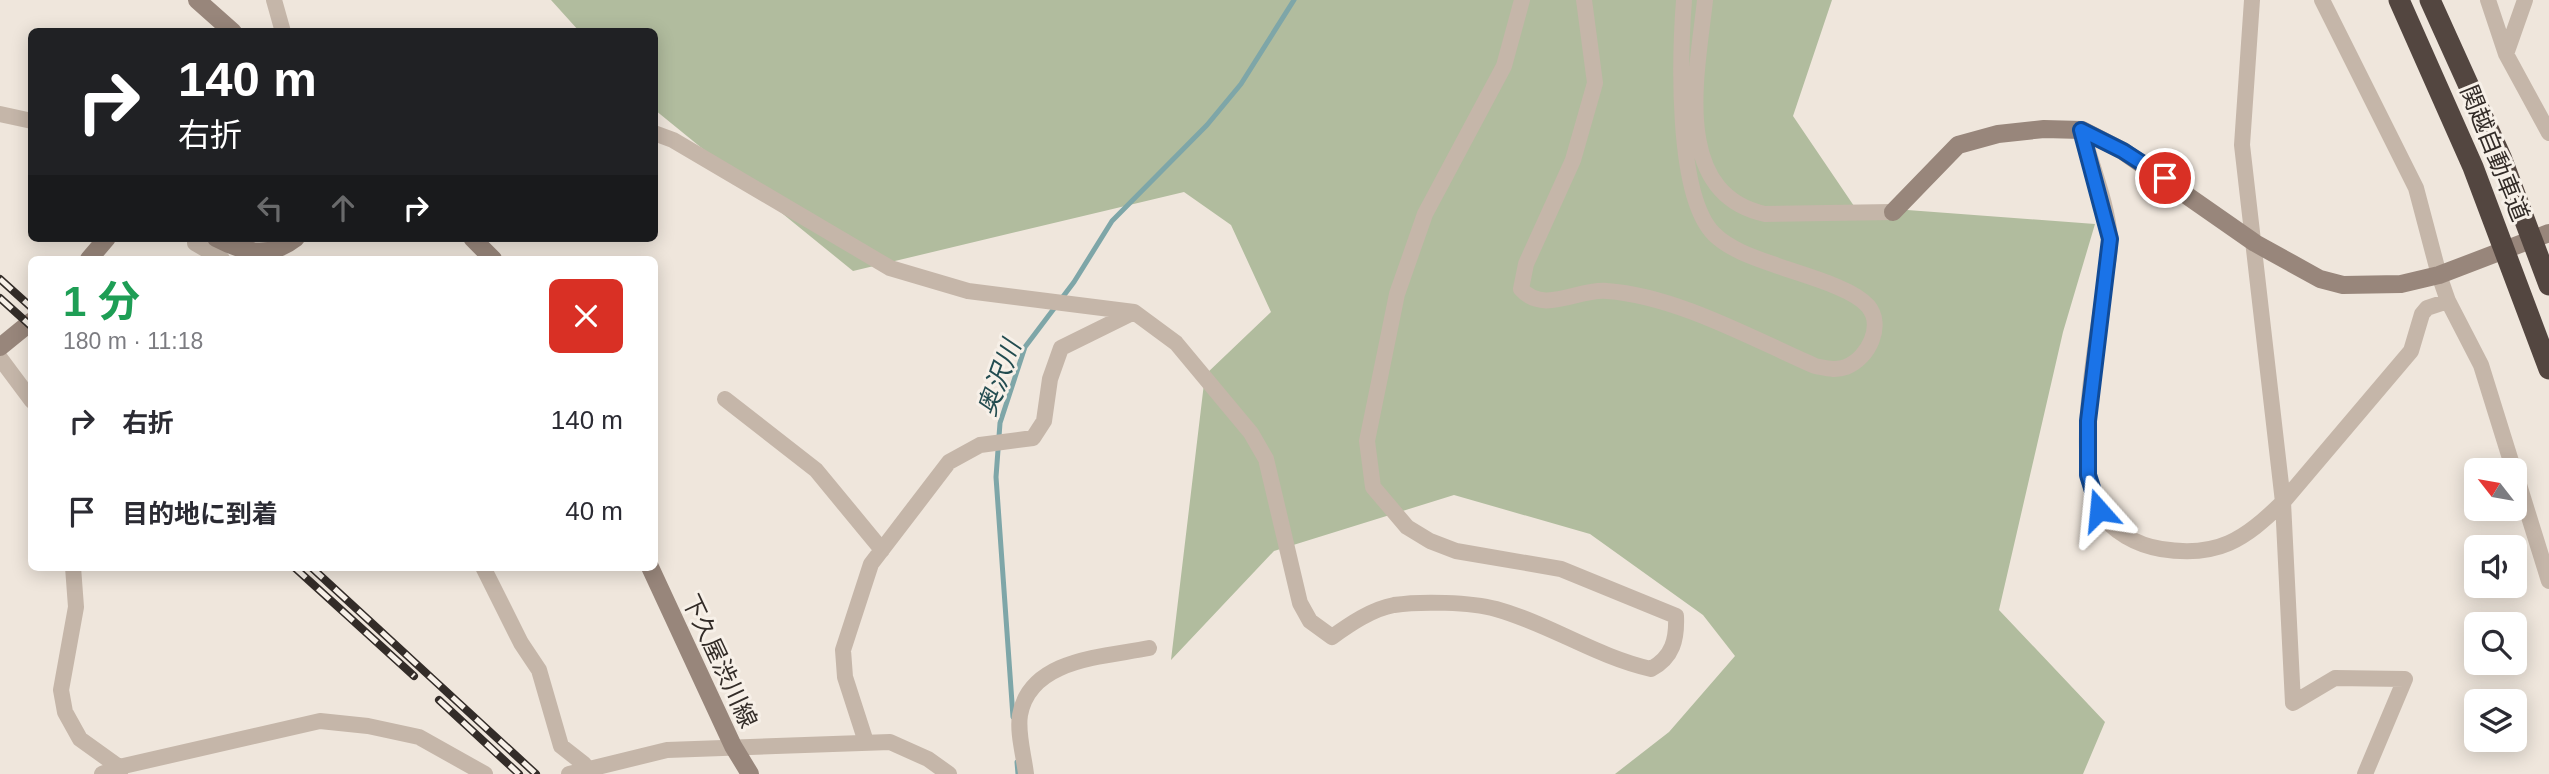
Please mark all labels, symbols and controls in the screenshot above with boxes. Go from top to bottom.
text: 140 m [178,52,317,106]
icon: right [63,56,154,147]
street label: 関越自動車道 [2456,81,2534,225]
text: 右折 [178,117,242,153]
pin [2135,148,2195,208]
icon: arrive [2146,159,2184,197]
icon: left [251,189,289,227]
icon: ahead [324,189,362,227]
icon: right [397,189,435,227]
text: 1 分 [63,278,140,325]
button: close [549,279,623,353]
text: 180 m · 11:18 [63,328,203,354]
water label: 奥沢川 [972,333,1027,420]
icon: right [63,402,101,440]
text: 140 m [551,405,623,435]
text: 右折 [122,408,174,438]
north arrow [2464,458,2527,522]
map controls [2464,458,2527,752]
position arrow [2062,473,2136,547]
icon: arrive [63,493,101,531]
text: 40 m [565,496,623,526]
text: 目的地に到着 [122,499,278,529]
button: sound [2464,535,2527,598]
street label: 下久屋渋川線 [677,590,763,732]
button: search [2464,612,2527,675]
button: layers [2464,689,2527,752]

